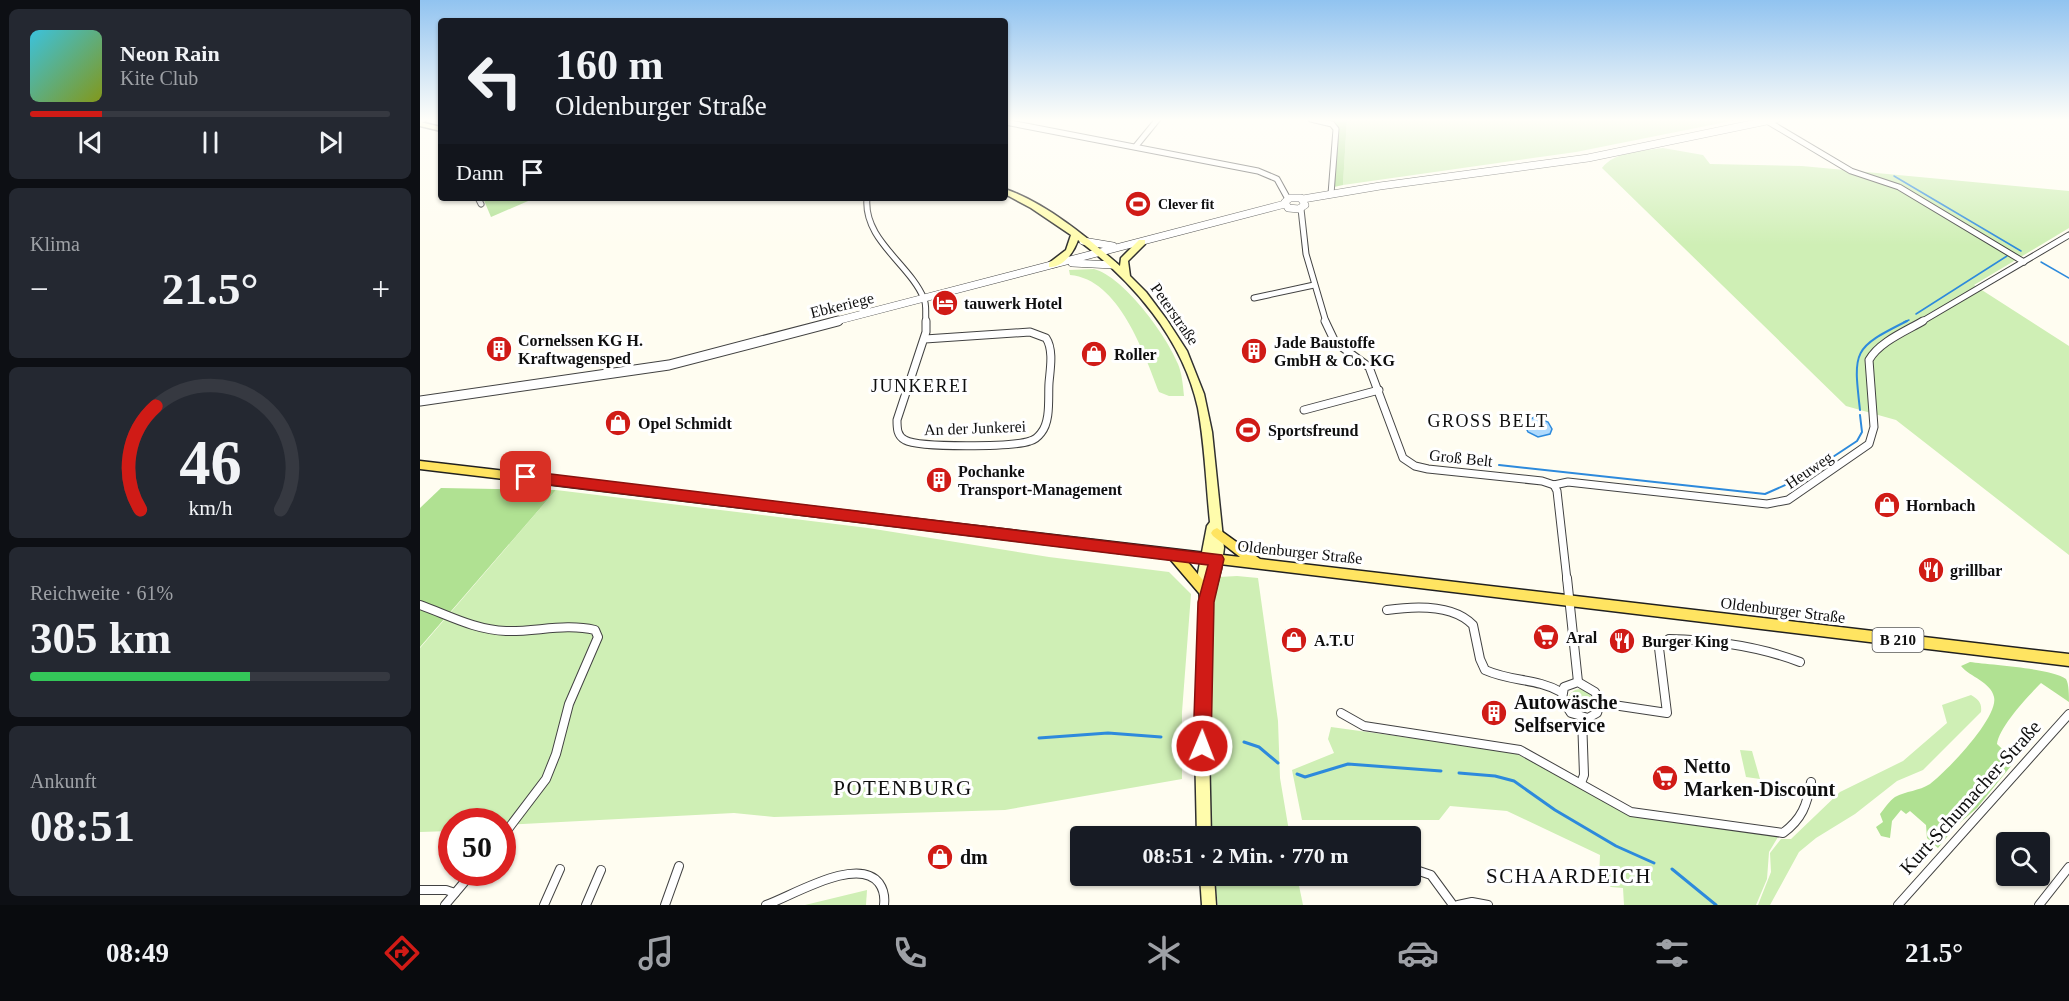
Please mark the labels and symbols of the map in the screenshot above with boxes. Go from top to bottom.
sports icon: Clever fit [1123,189,1153,219]
place label: Clever fit [1158,197,1214,212]
street label: Peterstraße [1148,280,1202,348]
hotel icon: tauwerk Hotel [930,288,960,318]
street label: Ebkeriege [808,289,876,322]
place label: tauwerk Hotel [964,295,1063,312]
place label: Cornelssen KG H. Kraftwagensped [518,332,643,368]
building icon: Cornelssen KG H. Kraftwagensped [484,334,514,364]
place label: Jade Baustoffe GmbH & Co. KG [1274,334,1395,369]
building icon: Jade Baustoffe GmbH & Co. KG [1239,336,1269,366]
shop icon: Roller [1079,339,1109,369]
place label: Roller [1114,346,1157,363]
district label: JUNKEREI [871,376,969,396]
shop icon: Opel Schmidt [603,408,633,438]
district label: GROSS BELT [1428,411,1548,431]
place label: Opel Schmidt [638,415,732,433]
sports icon: Sportsfreund [1233,415,1263,445]
street label: An der Junkerei [924,418,1027,438]
place label: Sportsfreund [1268,422,1358,440]
street label: Groß Belt [1429,446,1494,470]
street label: Heuweg [1782,448,1836,493]
pin [500,451,551,502]
place label: Pochanke Transport-Management [958,463,1123,499]
building icon: Pochanke Transport-Management [924,465,954,495]
shop icon: Hornbach [1872,490,1902,520]
place label: Hornbach [1906,497,1975,514]
street label: Oldenburger Straße [1237,537,1363,568]
restaurant icon: grillbar [1916,555,1946,585]
place label: grillbar [1950,562,2002,580]
street label: Oldenburger Straße [1720,594,1846,627]
supermarket icon: Aral [1531,622,1561,652]
shop icon: A.T.U [1279,625,1309,655]
restaurant icon: Burger King [1607,626,1637,656]
road number: B 210 [1872,628,1924,652]
place label: Aral [1566,629,1598,646]
place label: A.T.U [1314,632,1355,649]
place label: Burger King [1642,633,1728,651]
place label: Autowäsche Selfservice [1514,691,1617,736]
building icon: Autowäsche Selfservice [1479,698,1509,728]
position arrow [1170,714,1234,778]
street label: Kurt-Schumacher-Straße [1895,715,2045,879]
place label: Netto Marken-Discount [1684,755,1835,800]
supermarket icon: Netto Marken-Discount [1650,763,1680,793]
district label: POTENBURG [833,776,973,800]
speed limit sign: 50 [438,808,516,886]
shop icon: dm [925,842,955,872]
place label: dm [960,846,988,868]
district label: SCHAARDEICH [1486,864,1652,888]

